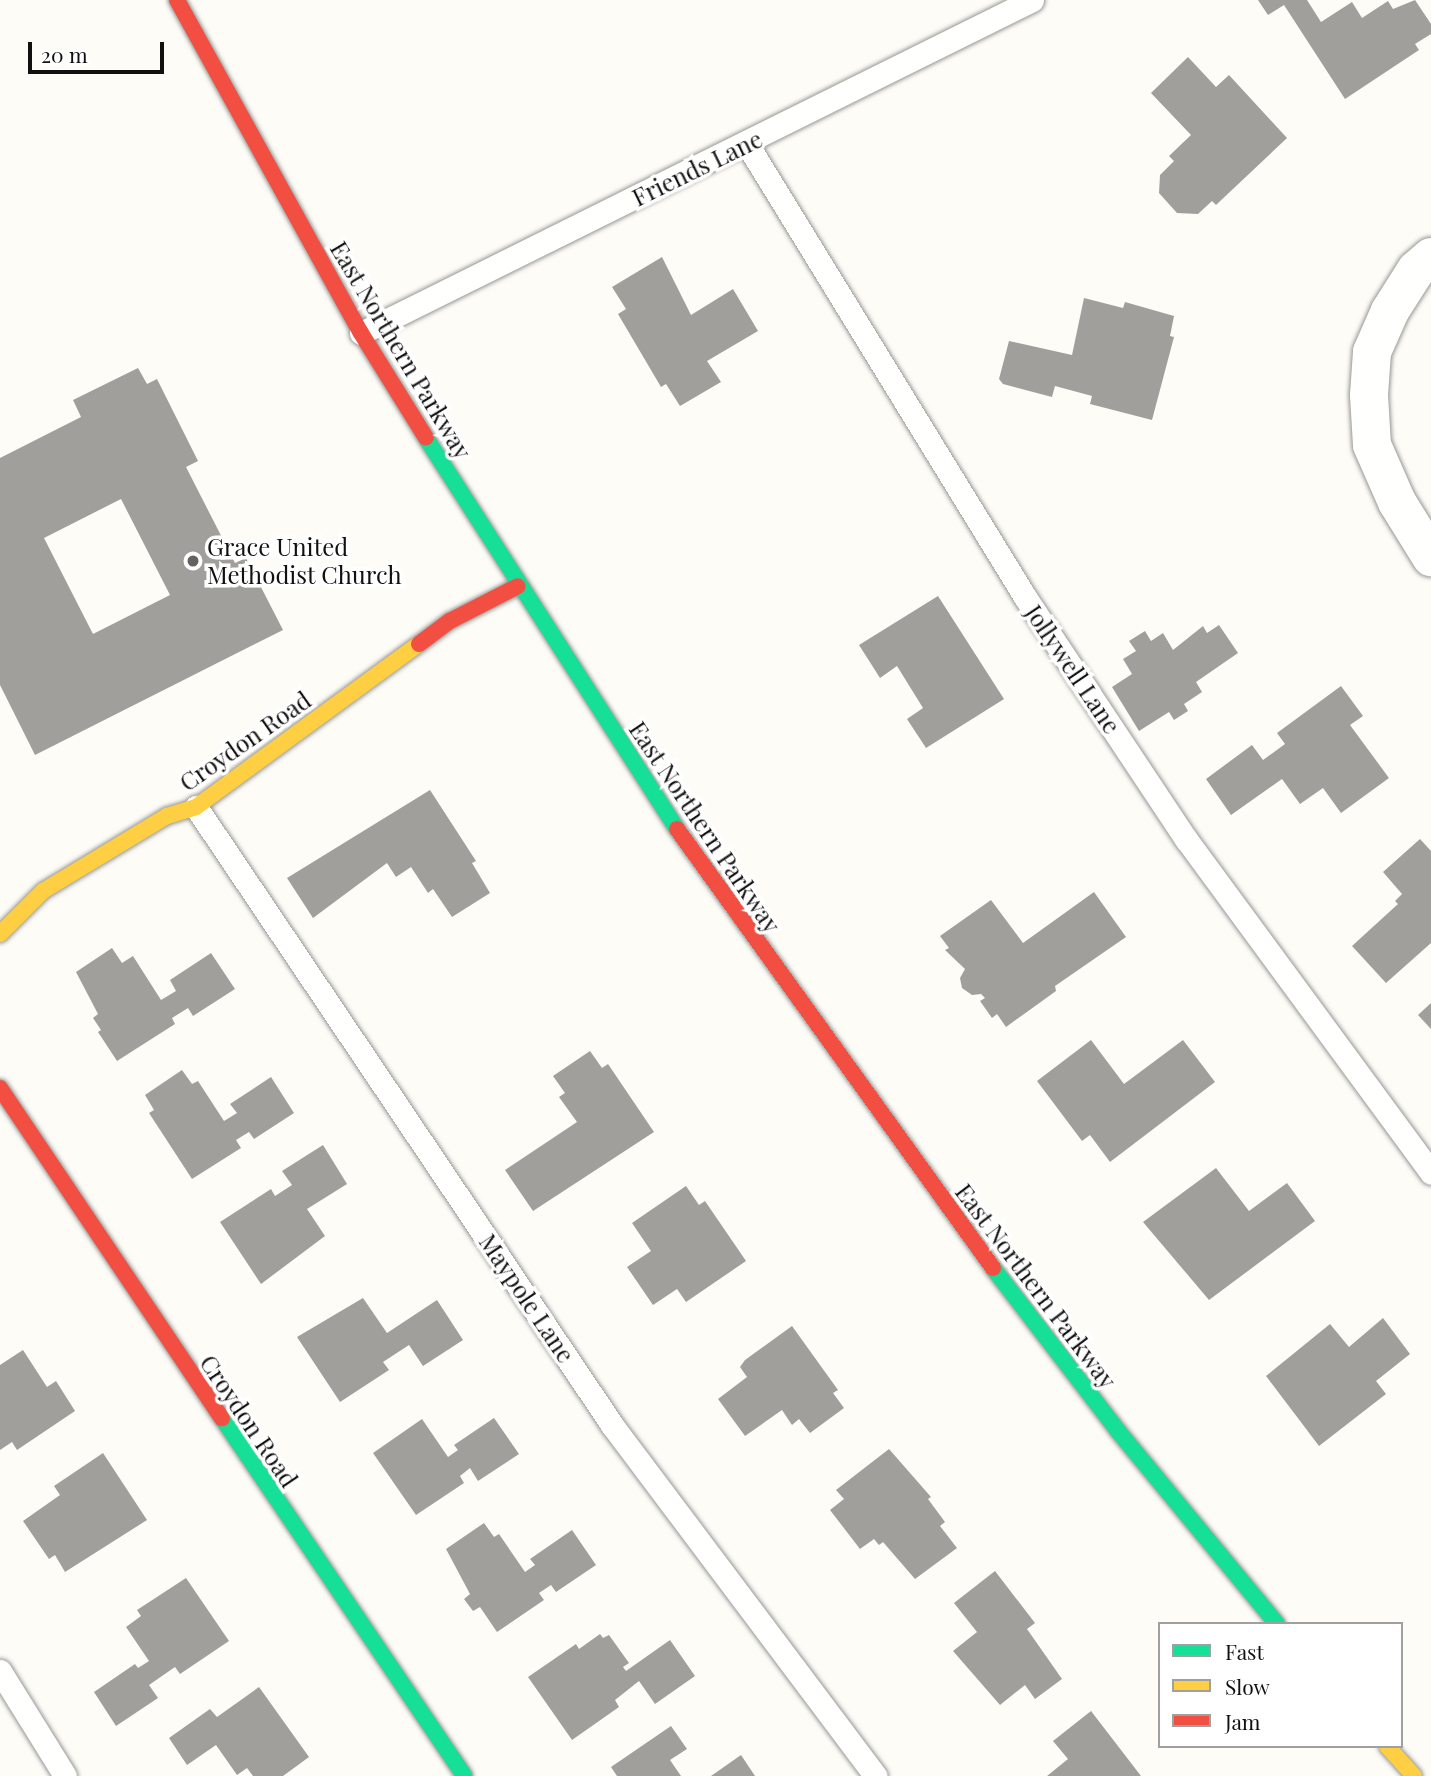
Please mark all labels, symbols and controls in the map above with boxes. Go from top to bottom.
scale bar [32,28,168,72]
text: 20 m [41,40,88,68]
street label: Friends Lane [627,124,767,212]
street label: East Northern Parkway [324,236,478,464]
place label: Grace United Methodist Church [207,533,402,589]
marker: Grace United Methodist Church [185,553,201,569]
street label: Jollywell Lane [1019,599,1127,739]
street label: Croydon Road [174,685,316,797]
street label: East Northern Parkway [623,716,787,938]
street label: East Northern Parkway [949,1178,1123,1394]
street label: Maypole Lane [473,1228,581,1368]
street label: Croydon Road [194,1349,304,1493]
legend [1158,1622,1403,1748]
text: Fast [1225,1637,1264,1665]
text: Slow [1225,1672,1270,1700]
text: Jam [1225,1707,1261,1735]

